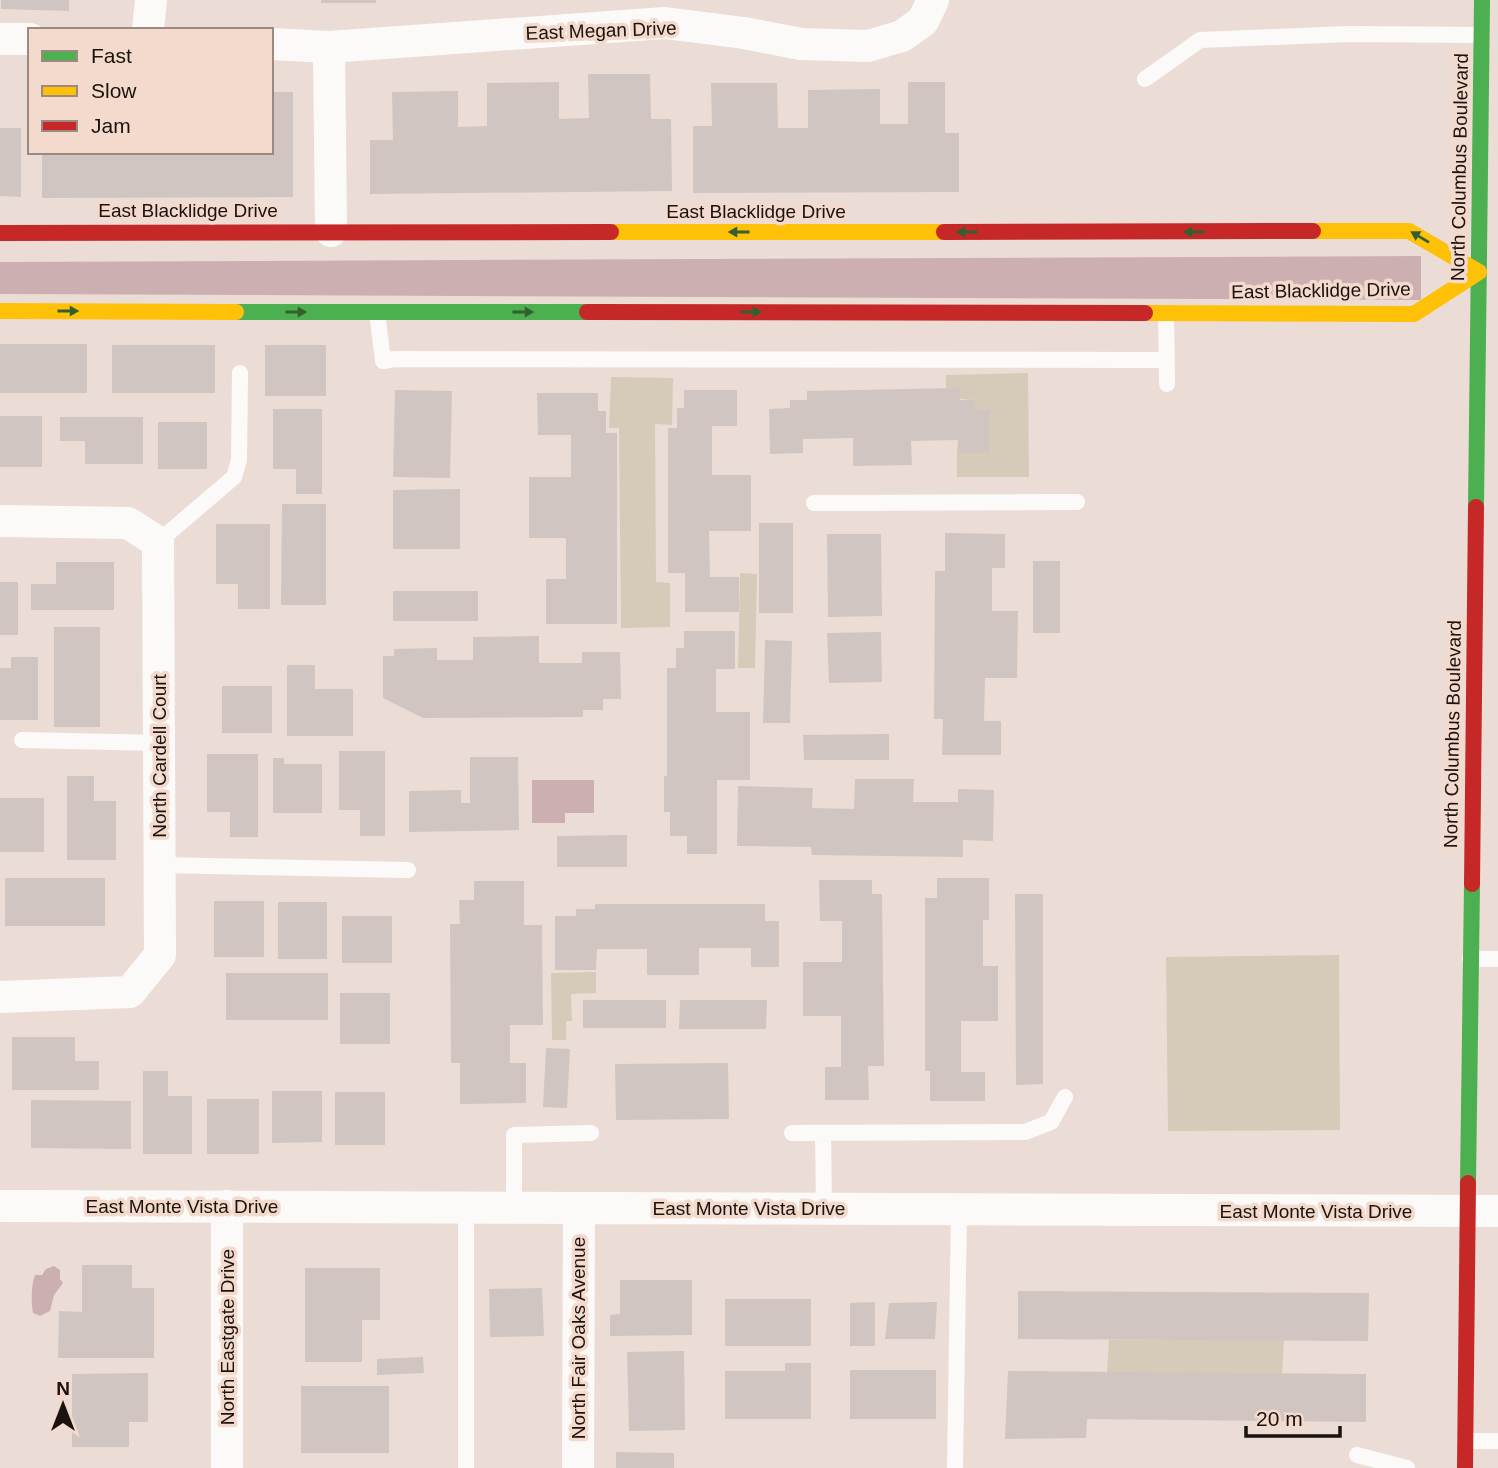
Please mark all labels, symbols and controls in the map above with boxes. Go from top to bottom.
street label: East Megan Drive [525,17,677,44]
legend [28,28,273,154]
text: Fast [91,44,132,67]
street label: North Columbus Boulevard [1447,53,1472,281]
text: Slow [91,79,137,102]
text: Jam [91,114,131,137]
street label: East Blacklidge Drive [98,200,278,221]
street label: East Blacklidge Drive [666,201,846,222]
one-way arrow [728,226,750,238]
one-way arrow [956,226,978,238]
one-way arrow [1183,226,1205,238]
one-way arrow [1411,231,1430,244]
street label: East Blacklidge Drive [1231,278,1411,303]
one-way arrow [57,305,79,317]
one-way arrow [285,306,307,318]
one-way arrow [512,306,534,318]
one-way arrow [740,306,762,318]
street label: North Columbus Boulevard [1440,620,1465,848]
street label: North Cardell Court [149,673,170,838]
street label: East Monte Vista Drive [86,1196,278,1217]
street label: East Monte Vista Drive [653,1198,845,1219]
street label: East Monte Vista Drive [1220,1201,1412,1222]
street label: North Fair Oaks Avenue [568,1237,589,1439]
street label: North Eastgate Drive [217,1249,238,1425]
north arrow [28,1370,98,1440]
text: N [56,1378,70,1399]
scale bar [1246,1394,1340,1438]
text: 20 m [1256,1407,1303,1430]

